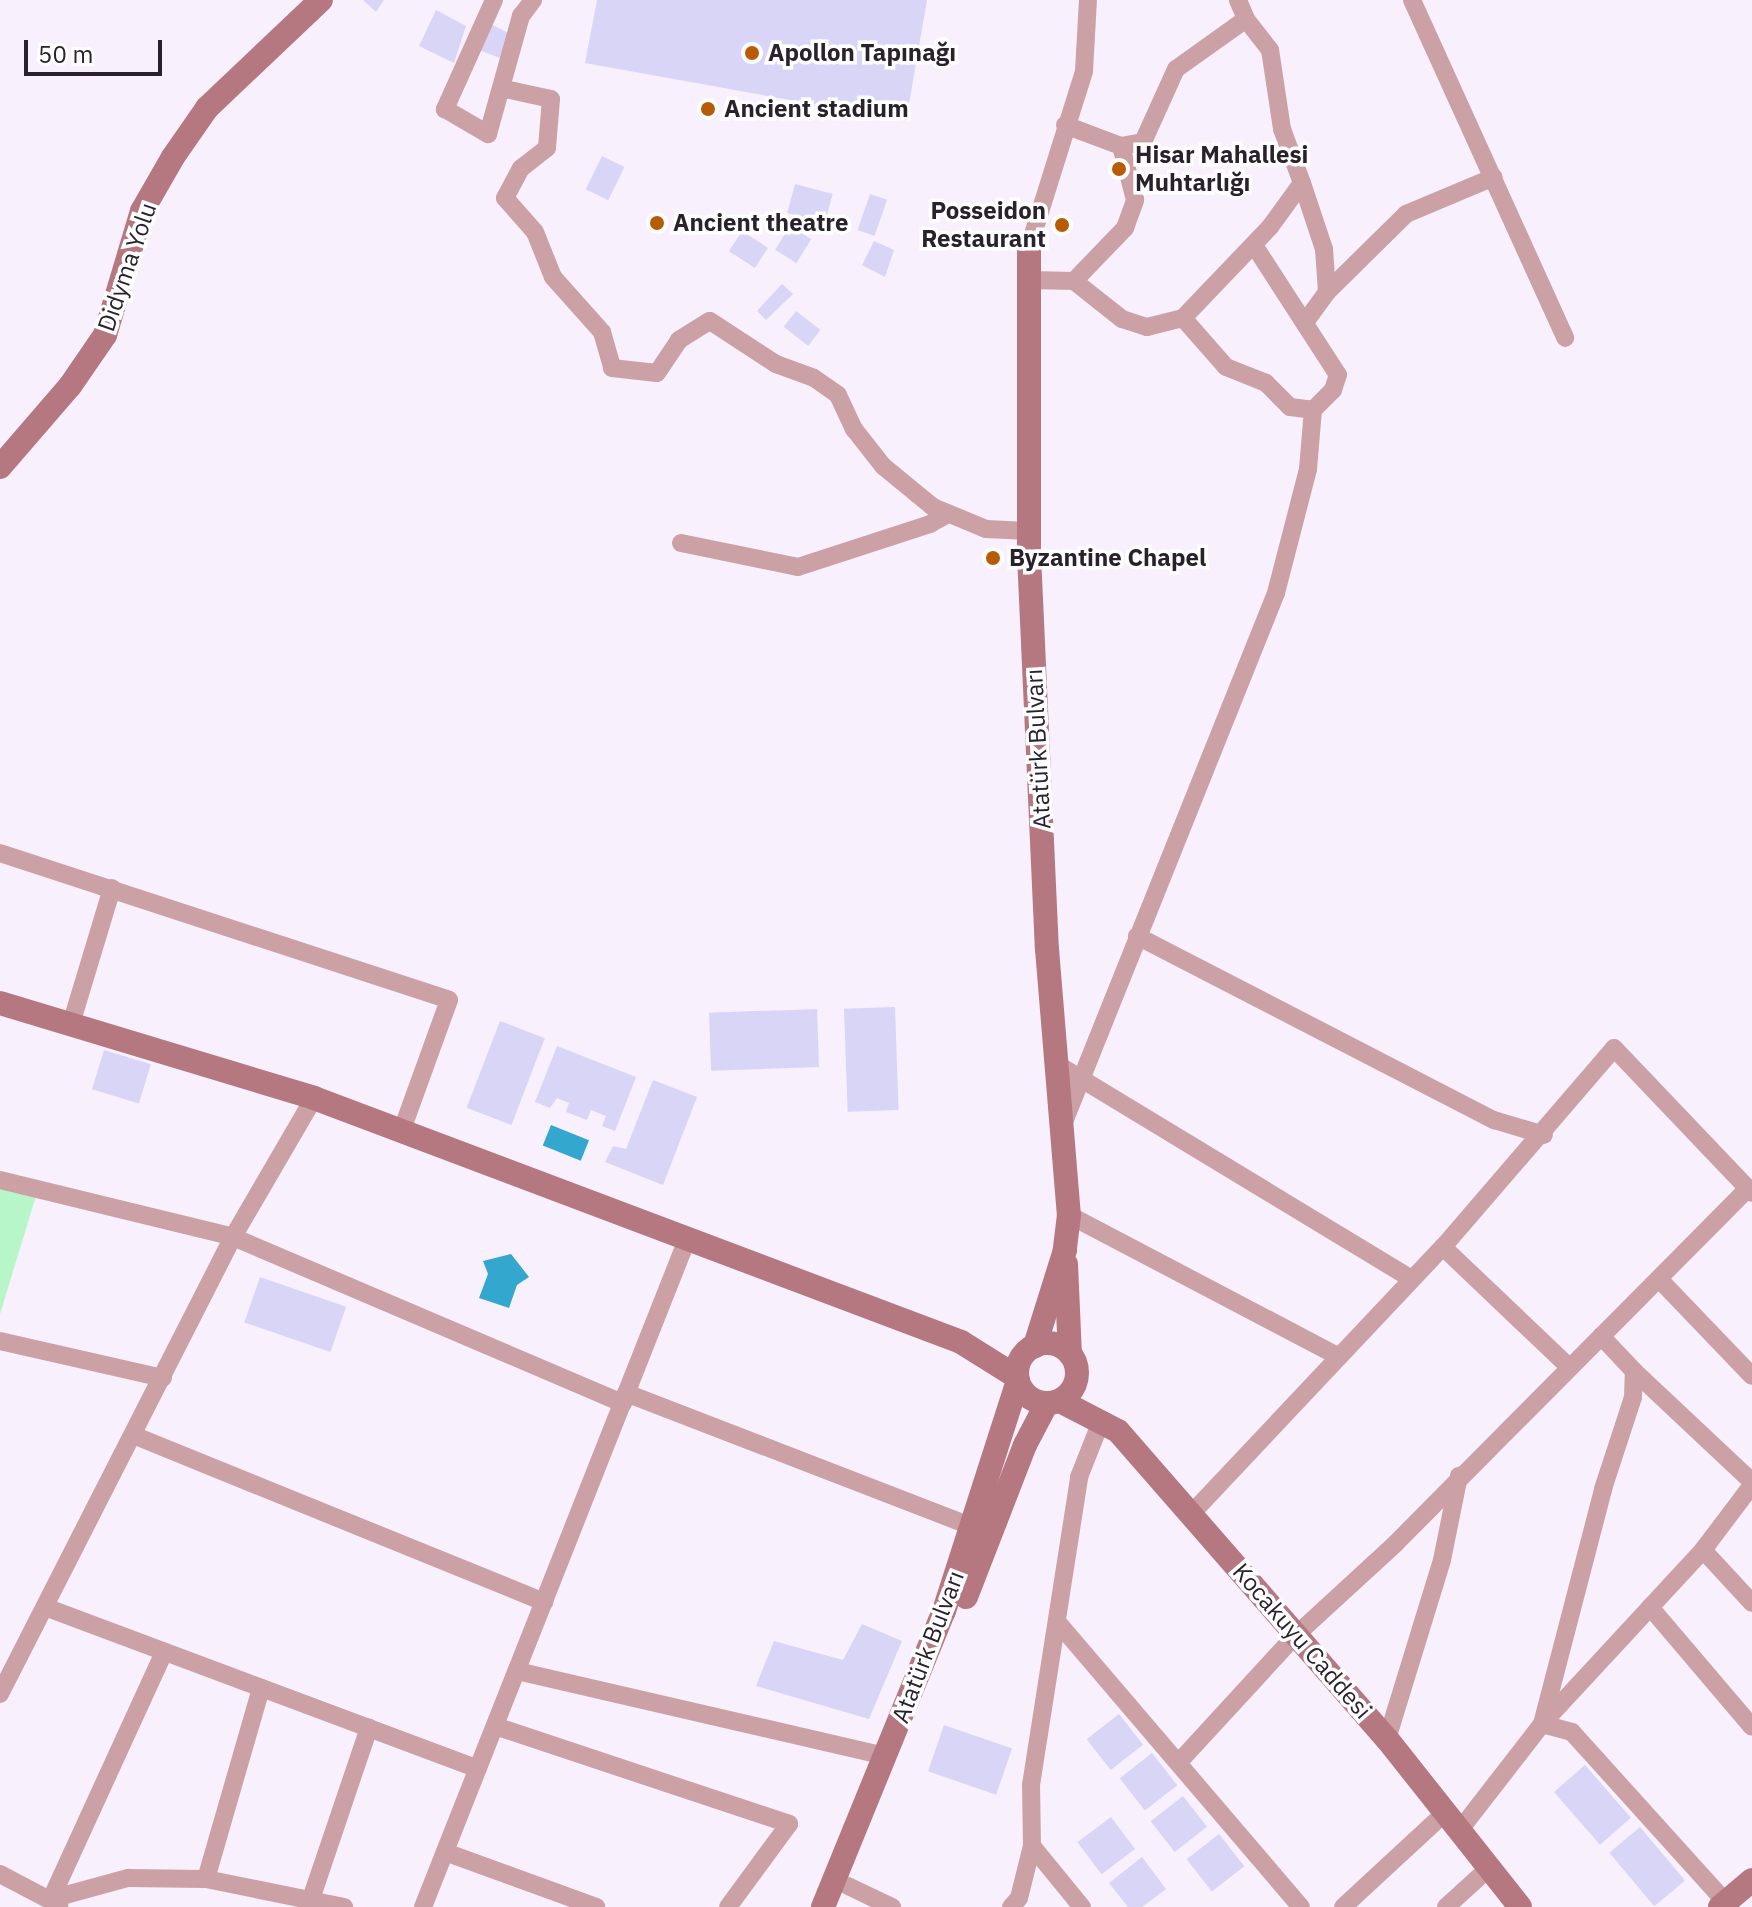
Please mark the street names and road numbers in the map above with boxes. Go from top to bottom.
street label: Didyma Yolu [92,199,162,335]
street label: Atatürk Bulvarı [1019,668,1057,830]
street label: Kocakuyu Caddesi [1227,1557,1377,1725]
street label: Atatürk Bulvarı [886,1567,970,1727]

